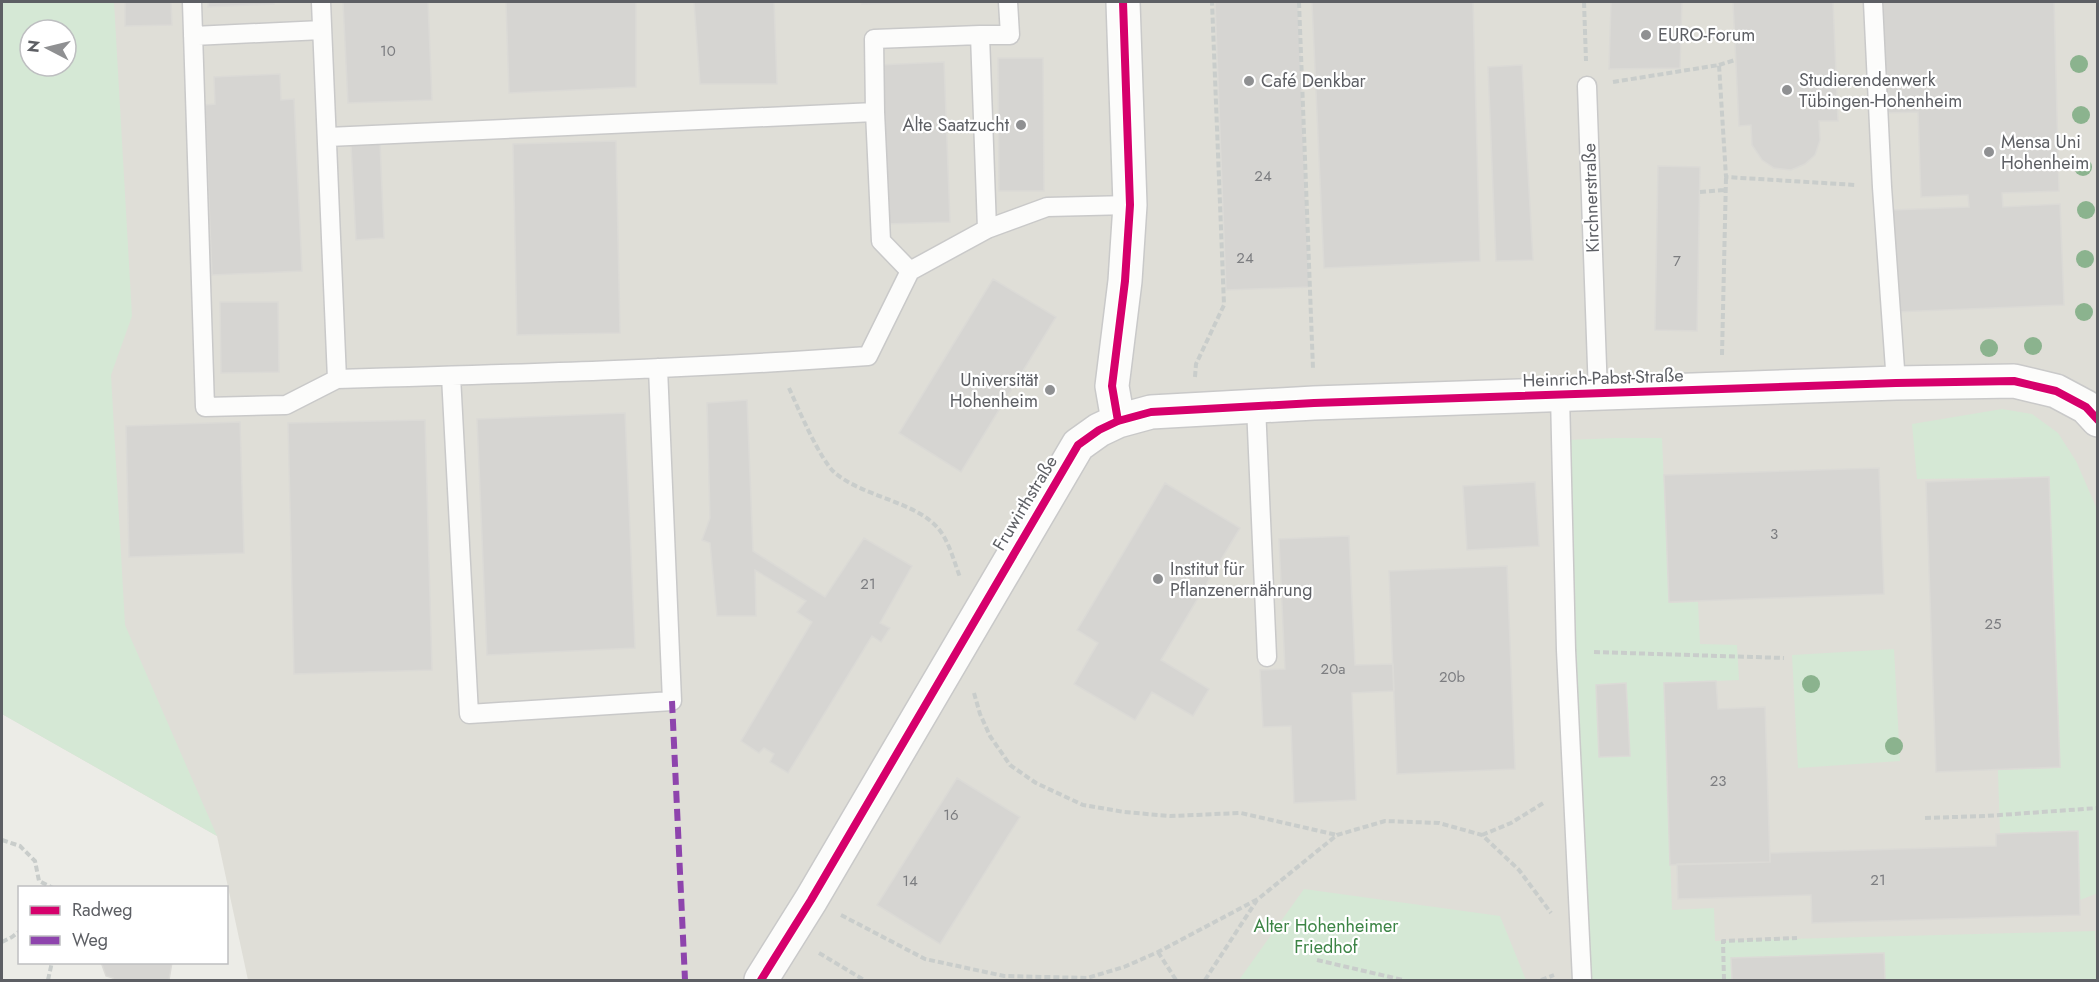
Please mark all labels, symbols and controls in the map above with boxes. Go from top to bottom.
north arrow [18,18,78,78]
place label: EURO-Forum [1658,22,1755,48]
marker: EURO-Forum [1639,28,1653,42]
text: N [21,39,46,54]
house number: 10 [380,40,396,62]
place label: Studierendenwerk Tübingen-Hohenheim [1799,67,1962,114]
place label: Café Denkbar [1261,68,1367,94]
marker: Café Denkbar [1242,74,1256,88]
marker: Studierendenwerk Tübingen-Hohenheim [1780,83,1794,97]
place label: Alte Saatzucht [903,112,1010,138]
marker: Alte Saatzucht [1014,118,1028,132]
place label: Mensa Uni Hohenheim [2001,129,2089,176]
street label: Kirchnerstraße [1576,143,1606,253]
marker: Mensa Uni Hohenheim [1982,145,1996,159]
house number: 24 [1254,165,1272,187]
house number: 24 [1236,247,1254,269]
house number: 7 [1673,250,1681,272]
street label: Heinrich-Pabst-Straße [1522,362,1684,394]
place label: Universität Hohenheim [950,367,1039,414]
marker: Universität Hohenheim [1043,383,1057,397]
street label: Fruwirthstraße [986,450,1064,556]
house number: 3 [1770,523,1778,545]
place label: Institut für Pflanzenernährung [1170,556,1312,603]
marker: Institut für Pflanzenernährung [1151,572,1165,586]
house number: 21 [860,573,876,595]
house number: 25 [1985,613,2002,635]
house number: 20a [1321,658,1345,680]
house number: 20b [1439,666,1465,688]
house number: 23 [1710,770,1726,792]
house number: 16 [943,804,959,826]
house number: 21 [1870,869,1886,891]
house number: 14 [902,870,918,892]
legend [18,886,228,964]
text: Radweg [72,897,133,923]
park label: Alter Hohenheimer Friedhof [1254,913,1399,960]
text: Weg [72,927,108,953]

